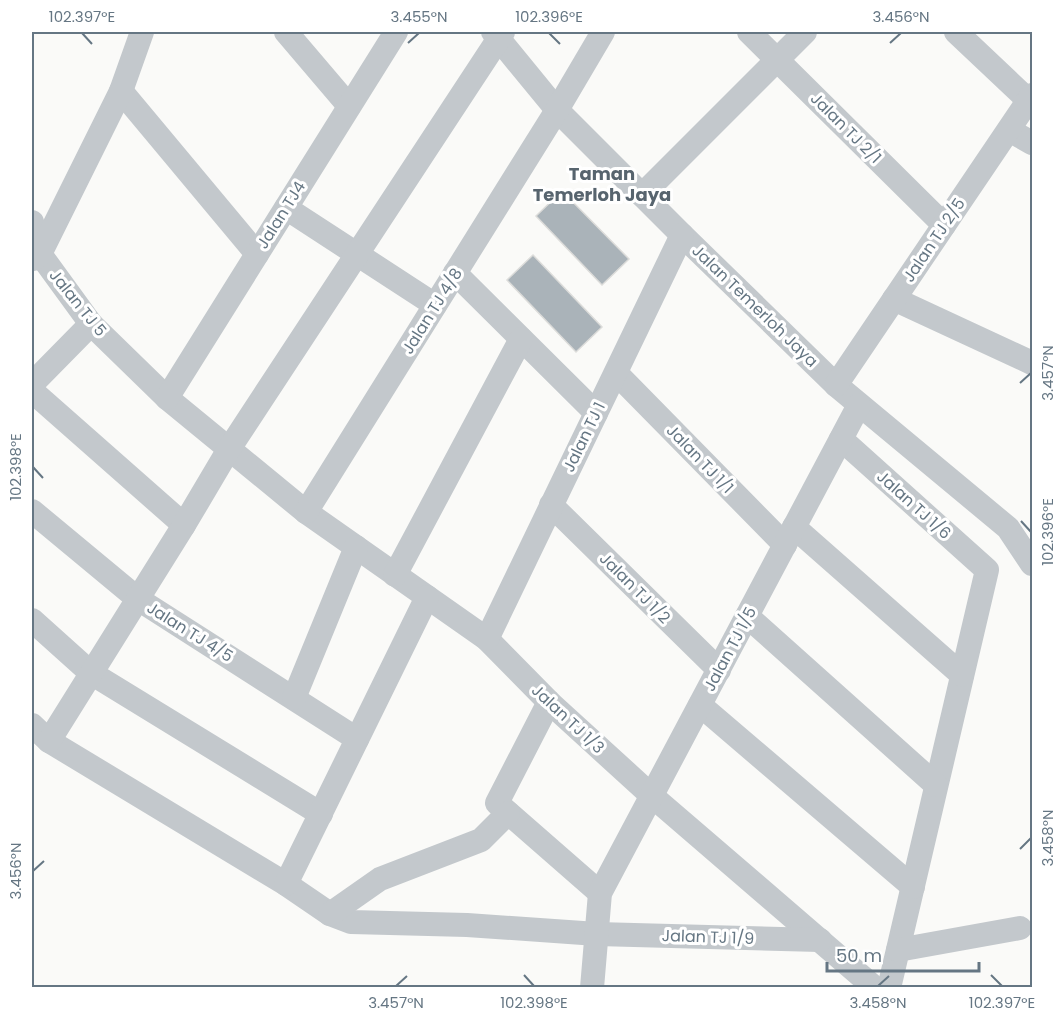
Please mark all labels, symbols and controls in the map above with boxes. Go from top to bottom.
text: 102.397°E [49,6,115,27]
text: 3.455°N [391,6,447,27]
text: 102.396°E [515,6,583,27]
text: 3.456°N [872,6,930,27]
street label: Jalan TJ 2/1 [805,87,887,169]
district label: Taman Temerloh Jaya [533,161,671,207]
street label: Jalan TJ4 [251,177,311,253]
street label: Jalan TJ 2/5 [897,193,971,287]
street label: Jalan Temerloh Jaya [687,240,823,372]
street label: Jalan TJ 4/8 [396,263,468,359]
street label: Jalan TJ 5 [44,265,112,341]
text: 3.457°N [1037,345,1058,401]
street label: Jalan TJ 1 [557,398,611,476]
street label: Jalan TJ 1/1 [661,419,739,499]
text: 102.398°E [5,433,26,501]
street label: Jalan TJ 1/6 [872,465,956,545]
text: 102.396°E [1037,498,1058,566]
street label: Jalan TJ 1/2 [594,547,676,629]
street label: Jalan TJ 4/5 [142,596,238,668]
street label: Jalan TJ 1/5 [698,603,762,695]
street label: Jalan TJ 1/3 [526,679,610,759]
text: 3.458°N [1037,809,1058,867]
text: 3.456°N [5,842,26,900]
street label: Jalan TJ 1/9 [661,924,755,950]
scale bar [827,935,978,973]
text: 50 m [836,943,882,968]
text: 3.457°N [368,992,424,1013]
text: 102.398°E [500,992,568,1013]
text: 3.458°N [849,992,907,1013]
text: 102.397°E [969,992,1035,1013]

